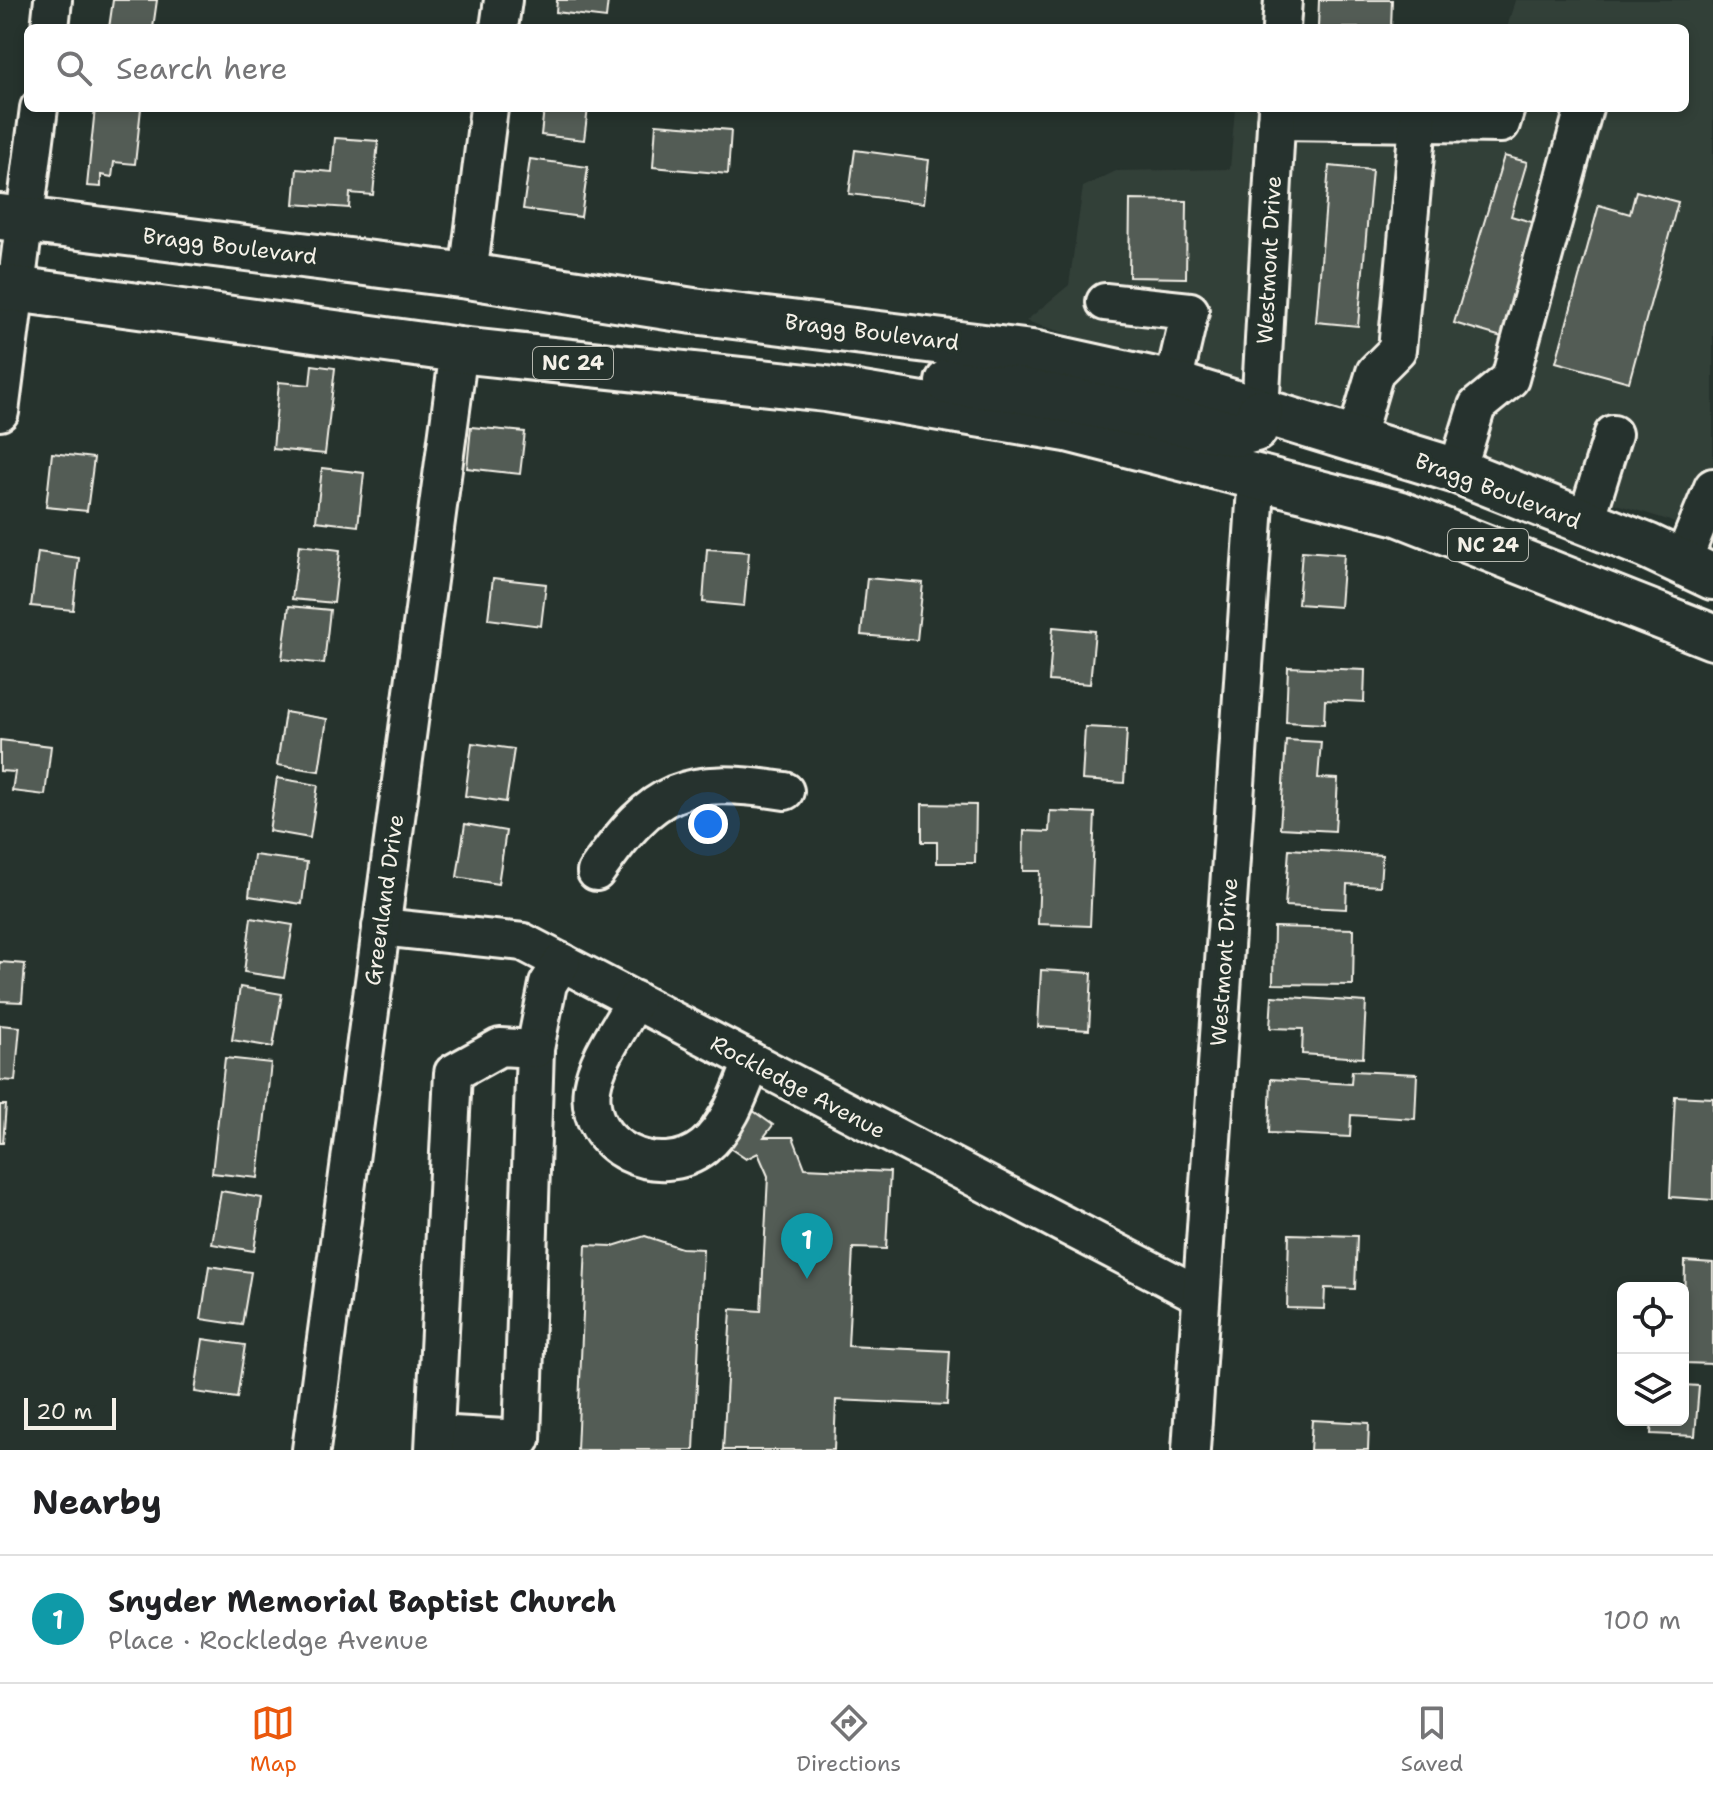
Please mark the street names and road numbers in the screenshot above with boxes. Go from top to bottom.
street label: Westmont Drive [1250,175,1288,345]
street label: Bragg Boulevard [141,221,319,271]
street label: Bragg Boulevard [783,307,961,357]
road number: NC 24 [533,347,613,379]
street label: Bragg Boulevard [1411,446,1585,536]
road number: NC 24 [1448,529,1528,561]
street label: Greenland Drive [358,812,410,988]
street label: Westmont Drive [1204,877,1244,1047]
street label: Rockledge Avenue [706,1029,890,1145]

